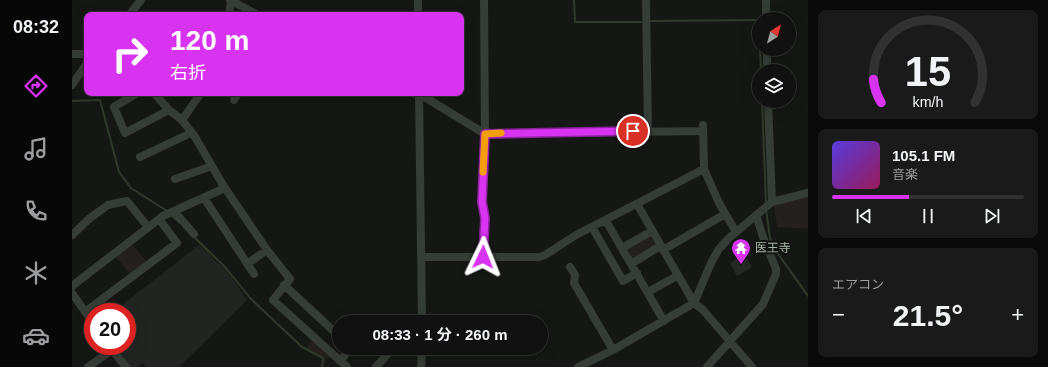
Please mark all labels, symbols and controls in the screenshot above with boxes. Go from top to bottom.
north arrow [752,12,796,56]
map controls [752,12,796,108]
text: 08:32 [13,17,59,37]
text: 120 m [170,25,249,56]
icon: right [104,28,156,80]
text: 15 [905,47,951,94]
text: 右折 [170,63,206,83]
button: layers [752,64,796,108]
icon: directions [22,72,50,100]
text: km/h [913,93,944,109]
pin [616,114,650,148]
icon: arrive [622,120,644,142]
icon: music [22,135,50,163]
text: 105.1 FM [892,147,955,164]
text: 音楽 [892,167,918,182]
icon: phone [22,197,50,225]
icon: previous [853,205,875,227]
icon: pause [917,205,939,227]
icon: next [981,205,1003,227]
position arrow [462,236,504,278]
temple icon: 医王寺 [730,237,752,265]
place label: 医王寺 [755,241,791,255]
icon: climate [22,259,50,287]
text: エアコン [832,277,884,292]
text: 21.5° [893,299,963,332]
text: − [832,302,845,327]
text: + [1011,302,1024,327]
speed limit sign: 20 [84,303,136,355]
icon: car [22,322,50,350]
text: 08:33 · 1 分 · 260 m [372,326,508,343]

